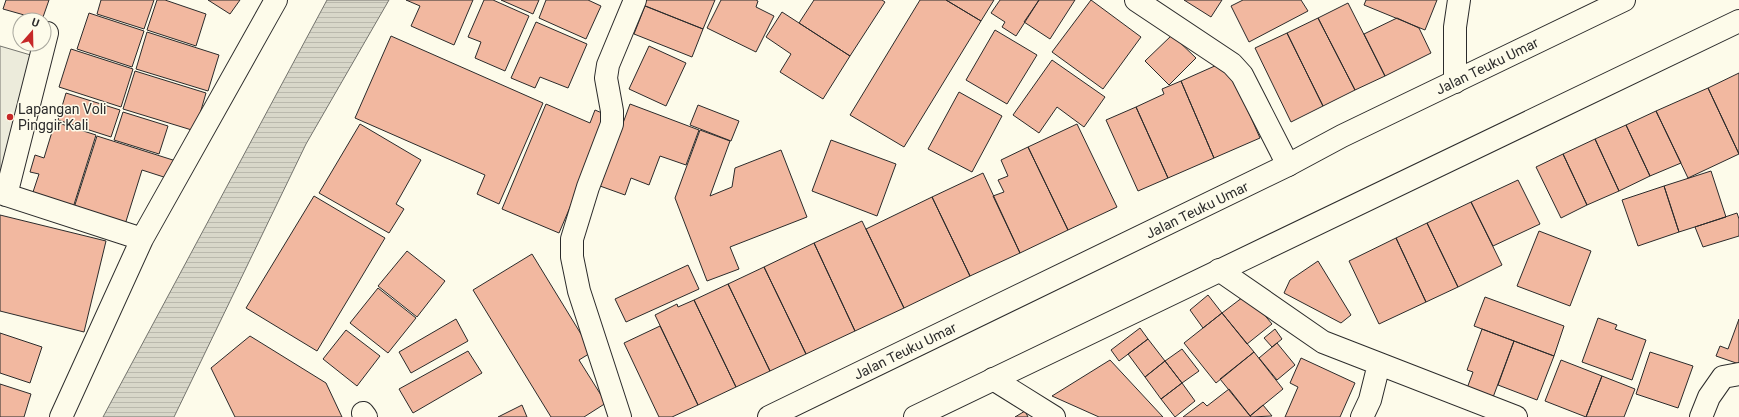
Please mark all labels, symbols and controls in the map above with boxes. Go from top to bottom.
north arrow [12,12,52,52]
text: U [30,16,41,30]
street label: Jalan Teuku Umar [1433,34,1541,98]
place label: Lapangan Voli Pinggir Kali [18,101,106,133]
marker: Lapangan Voli Pinggir Kali [5,112,15,122]
street label: Jalan Teuku Umar [1143,178,1251,242]
street label: Jalan Teuku Umar [851,319,959,383]

